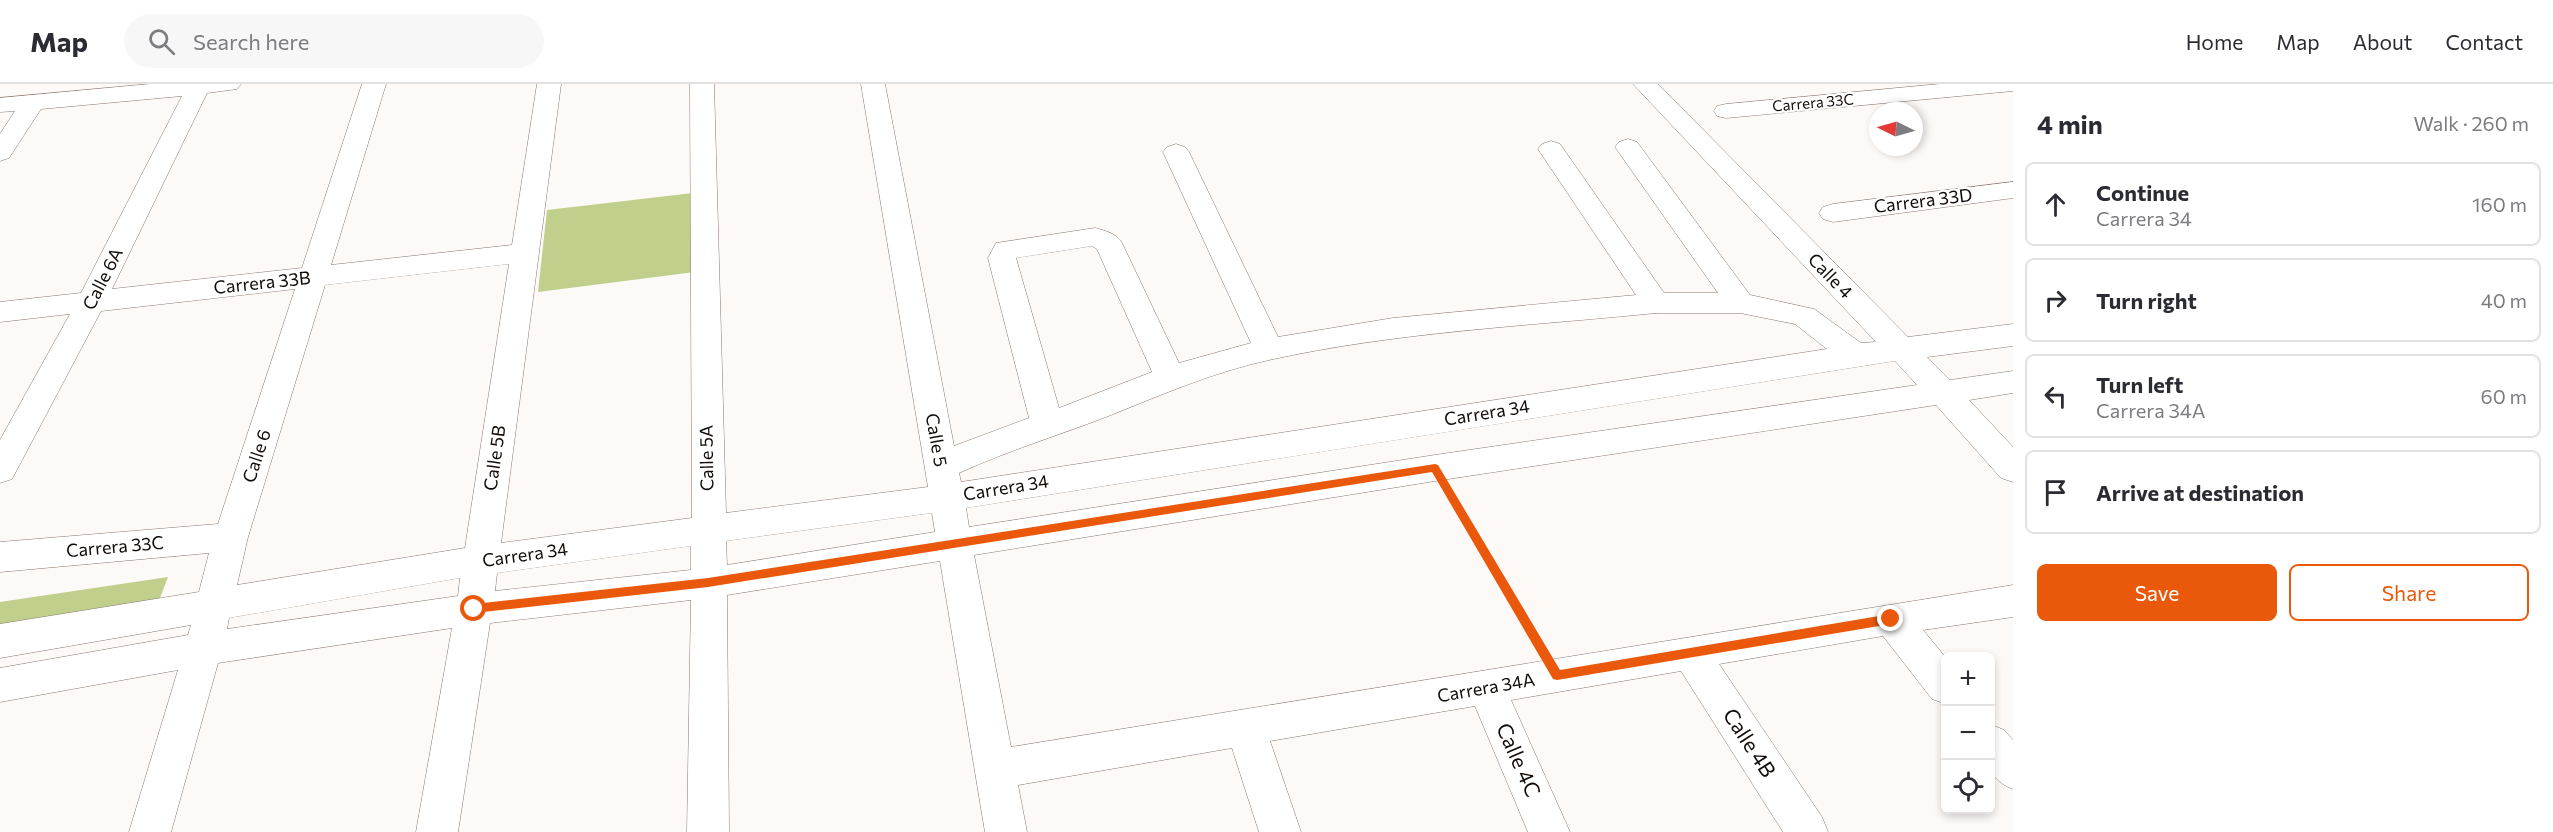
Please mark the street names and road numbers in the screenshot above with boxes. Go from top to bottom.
street label: Carrera 33C [1771,89,1854,115]
street label: Carrera 33D [1872,183,1973,217]
street label: Calle 6A [77,244,127,313]
street label: Calle 4 [1804,248,1858,303]
street label: Carrera 33B [212,266,311,298]
street label: Carrera 34 [1443,394,1531,430]
street label: Calle 5 [921,411,953,468]
street label: Calle 5B [479,424,509,492]
street label: Calle 5A [694,425,718,491]
street label: Calle 6 [237,426,275,485]
street label: Carrera 34 [962,469,1050,505]
street label: Carrera 33C [65,531,165,561]
street label: Carrera 34 [481,537,569,571]
street label: Carrera 34A [1435,668,1536,706]
street label: Calle 4B [1719,703,1782,781]
street label: Calle 4C [1492,719,1547,800]

